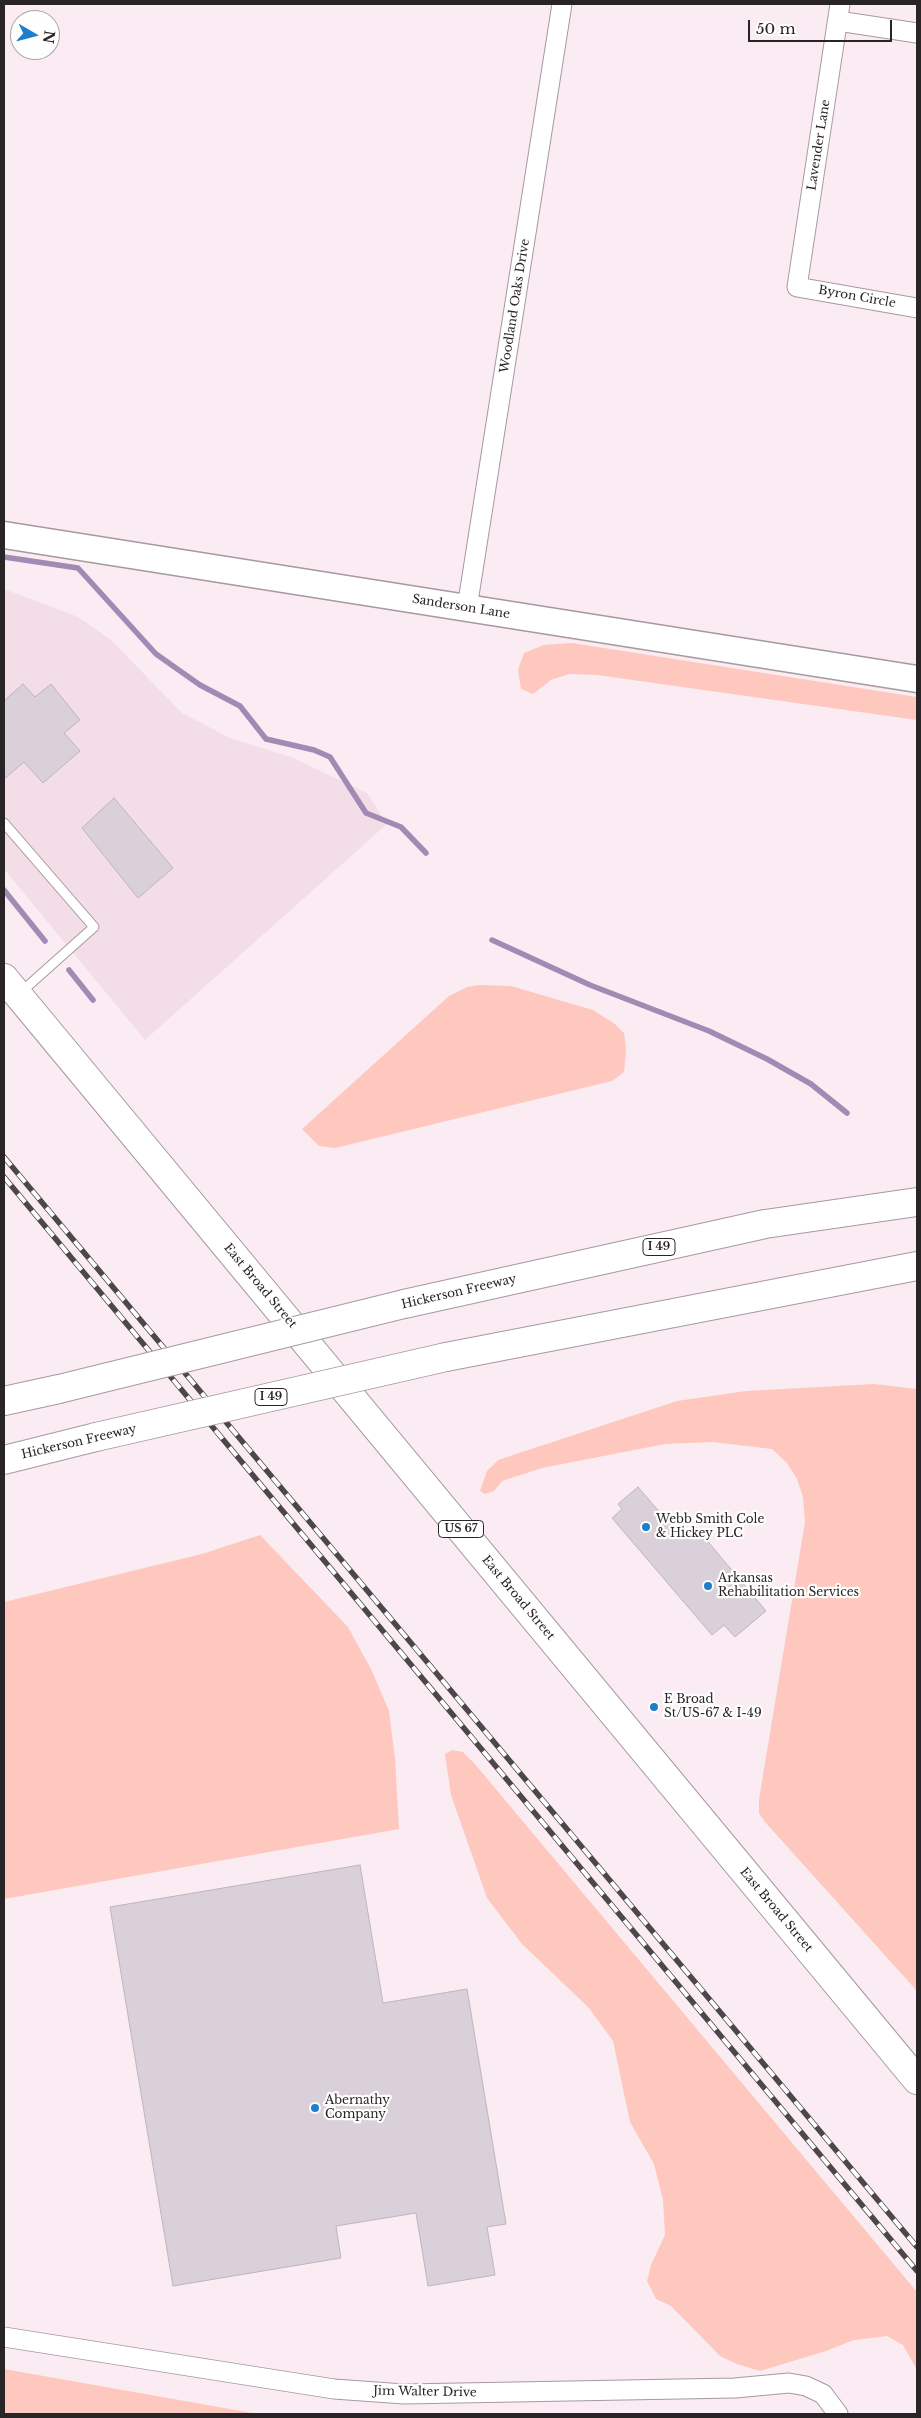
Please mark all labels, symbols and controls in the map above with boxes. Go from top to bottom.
north arrow [10,10,60,60]
scale bar [751,10,895,42]
text: 50 m [756,19,796,38]
text: N [39,29,59,45]
street label: Lavender Lane [805,98,833,192]
street label: Woodland Oaks Drive [497,238,533,374]
street label: Byron Circle [817,283,897,311]
street label: Sanderson Lane [411,592,511,622]
road number: I 49 [643,1238,675,1256]
street label: East Broad Street [221,1241,299,1331]
street label: Hickerson Freeway [400,1272,518,1312]
road number: I 49 [255,1388,287,1405]
street label: Hickerson Freeway [20,1422,138,1462]
place label: Webb Smith Cole & Hickey PLC [656,1513,764,1541]
road number: US 67 [438,1520,484,1538]
marker: Webb Smith Cole & Hickey PLC [640,1521,652,1533]
street label: East Broad Street [479,1553,557,1643]
place label: Arkansas Rehabilitation Services [718,1572,859,1600]
marker: Arkansas Rehabilitation Services [702,1580,714,1592]
place label: E Broad St/US-67 & I-49 [664,1693,762,1721]
marker: E Broad St/US-67 & I-49 [648,1701,660,1713]
street label: East Broad Street [737,1865,815,1955]
place label: Abernathy Company [325,2094,390,2122]
marker: Abernathy Company [309,2102,321,2114]
street label: Jim Walter Drive [373,2384,477,2400]

